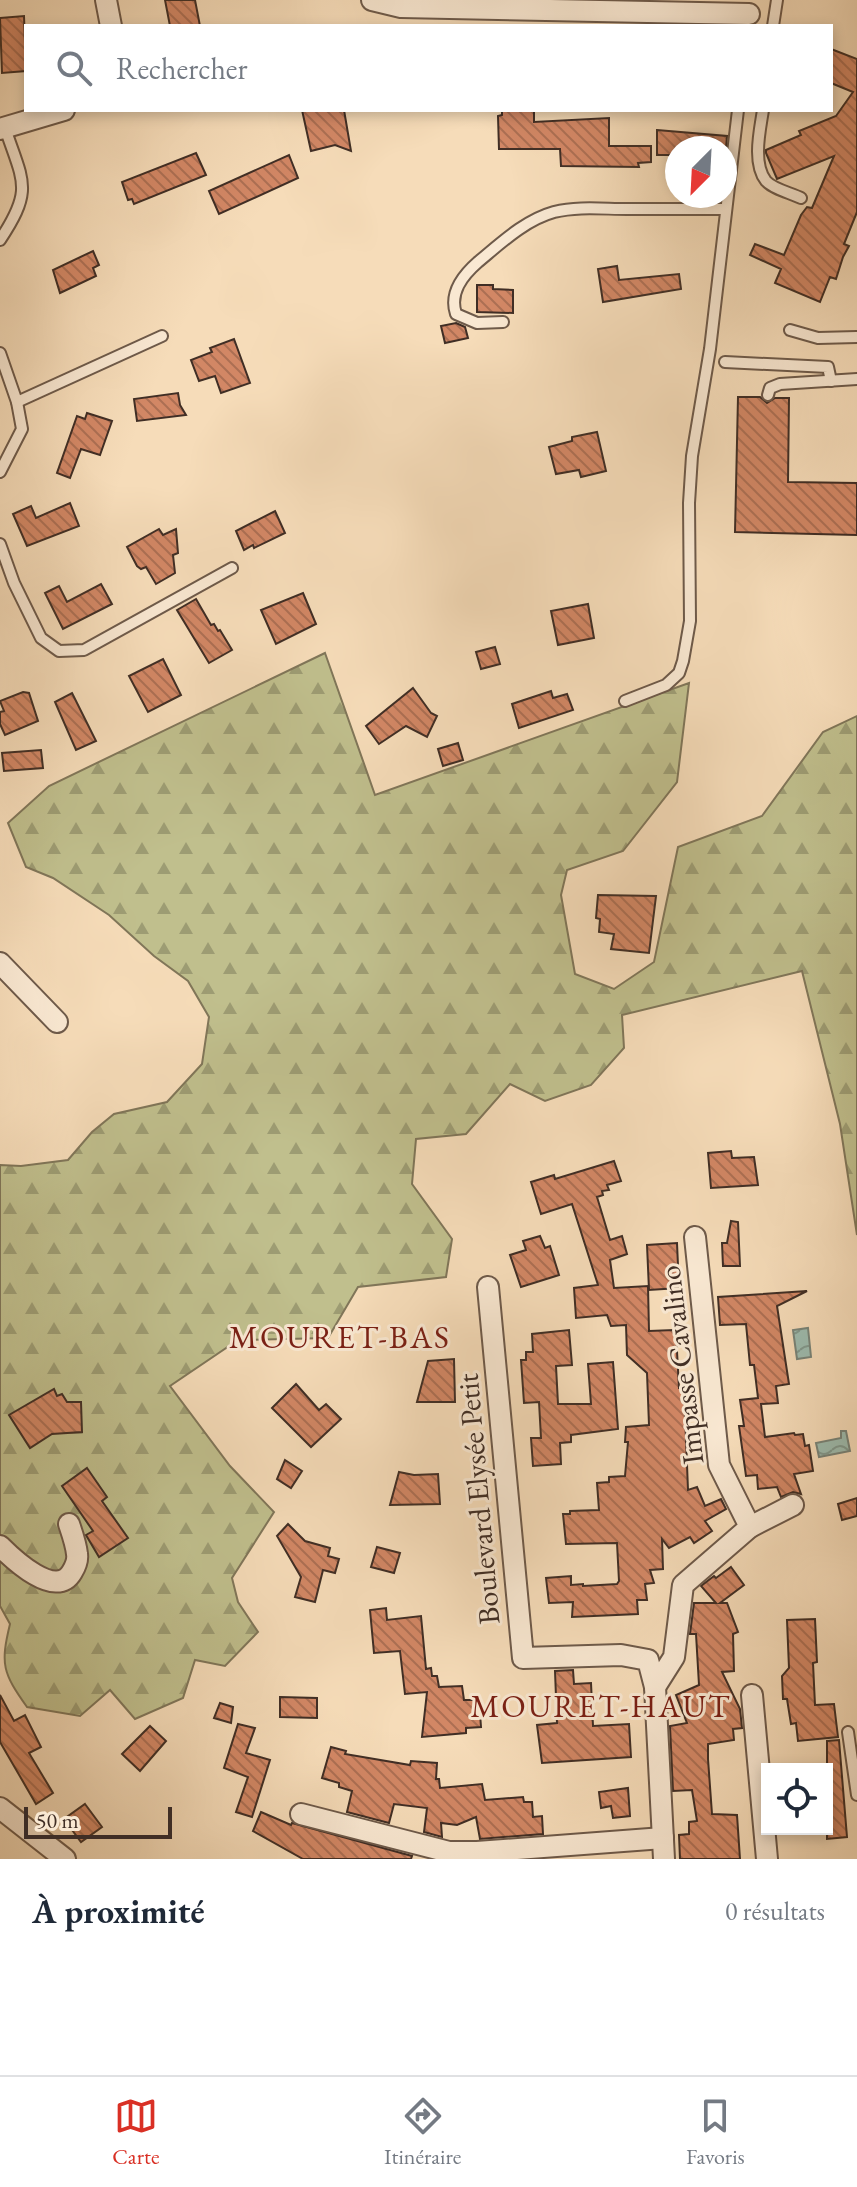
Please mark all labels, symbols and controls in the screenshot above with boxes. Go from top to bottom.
search box [24,24,833,112]
icon: search [52,46,96,90]
text: Rechercher [116,49,248,88]
north arrow [665,136,737,208]
street label: Impasse Cavalino [649,1263,713,1467]
district label: MOURET-BAS [229,1316,451,1358]
street label: Boulevard Elysée Petit [448,1371,508,1626]
district label: MOURET-HAUT [470,1685,732,1727]
map controls [761,1763,833,1835]
button: locate [761,1763,833,1835]
scale bar [24,1803,172,1839]
text: 50 m [36,1806,79,1835]
text: À proximité [32,1889,205,1933]
text: 0 résultats [725,1894,825,1928]
tab: Carte [112,2094,159,2171]
tab: Itinéraire [384,2094,461,2171]
tab: Favoris [686,2094,745,2171]

